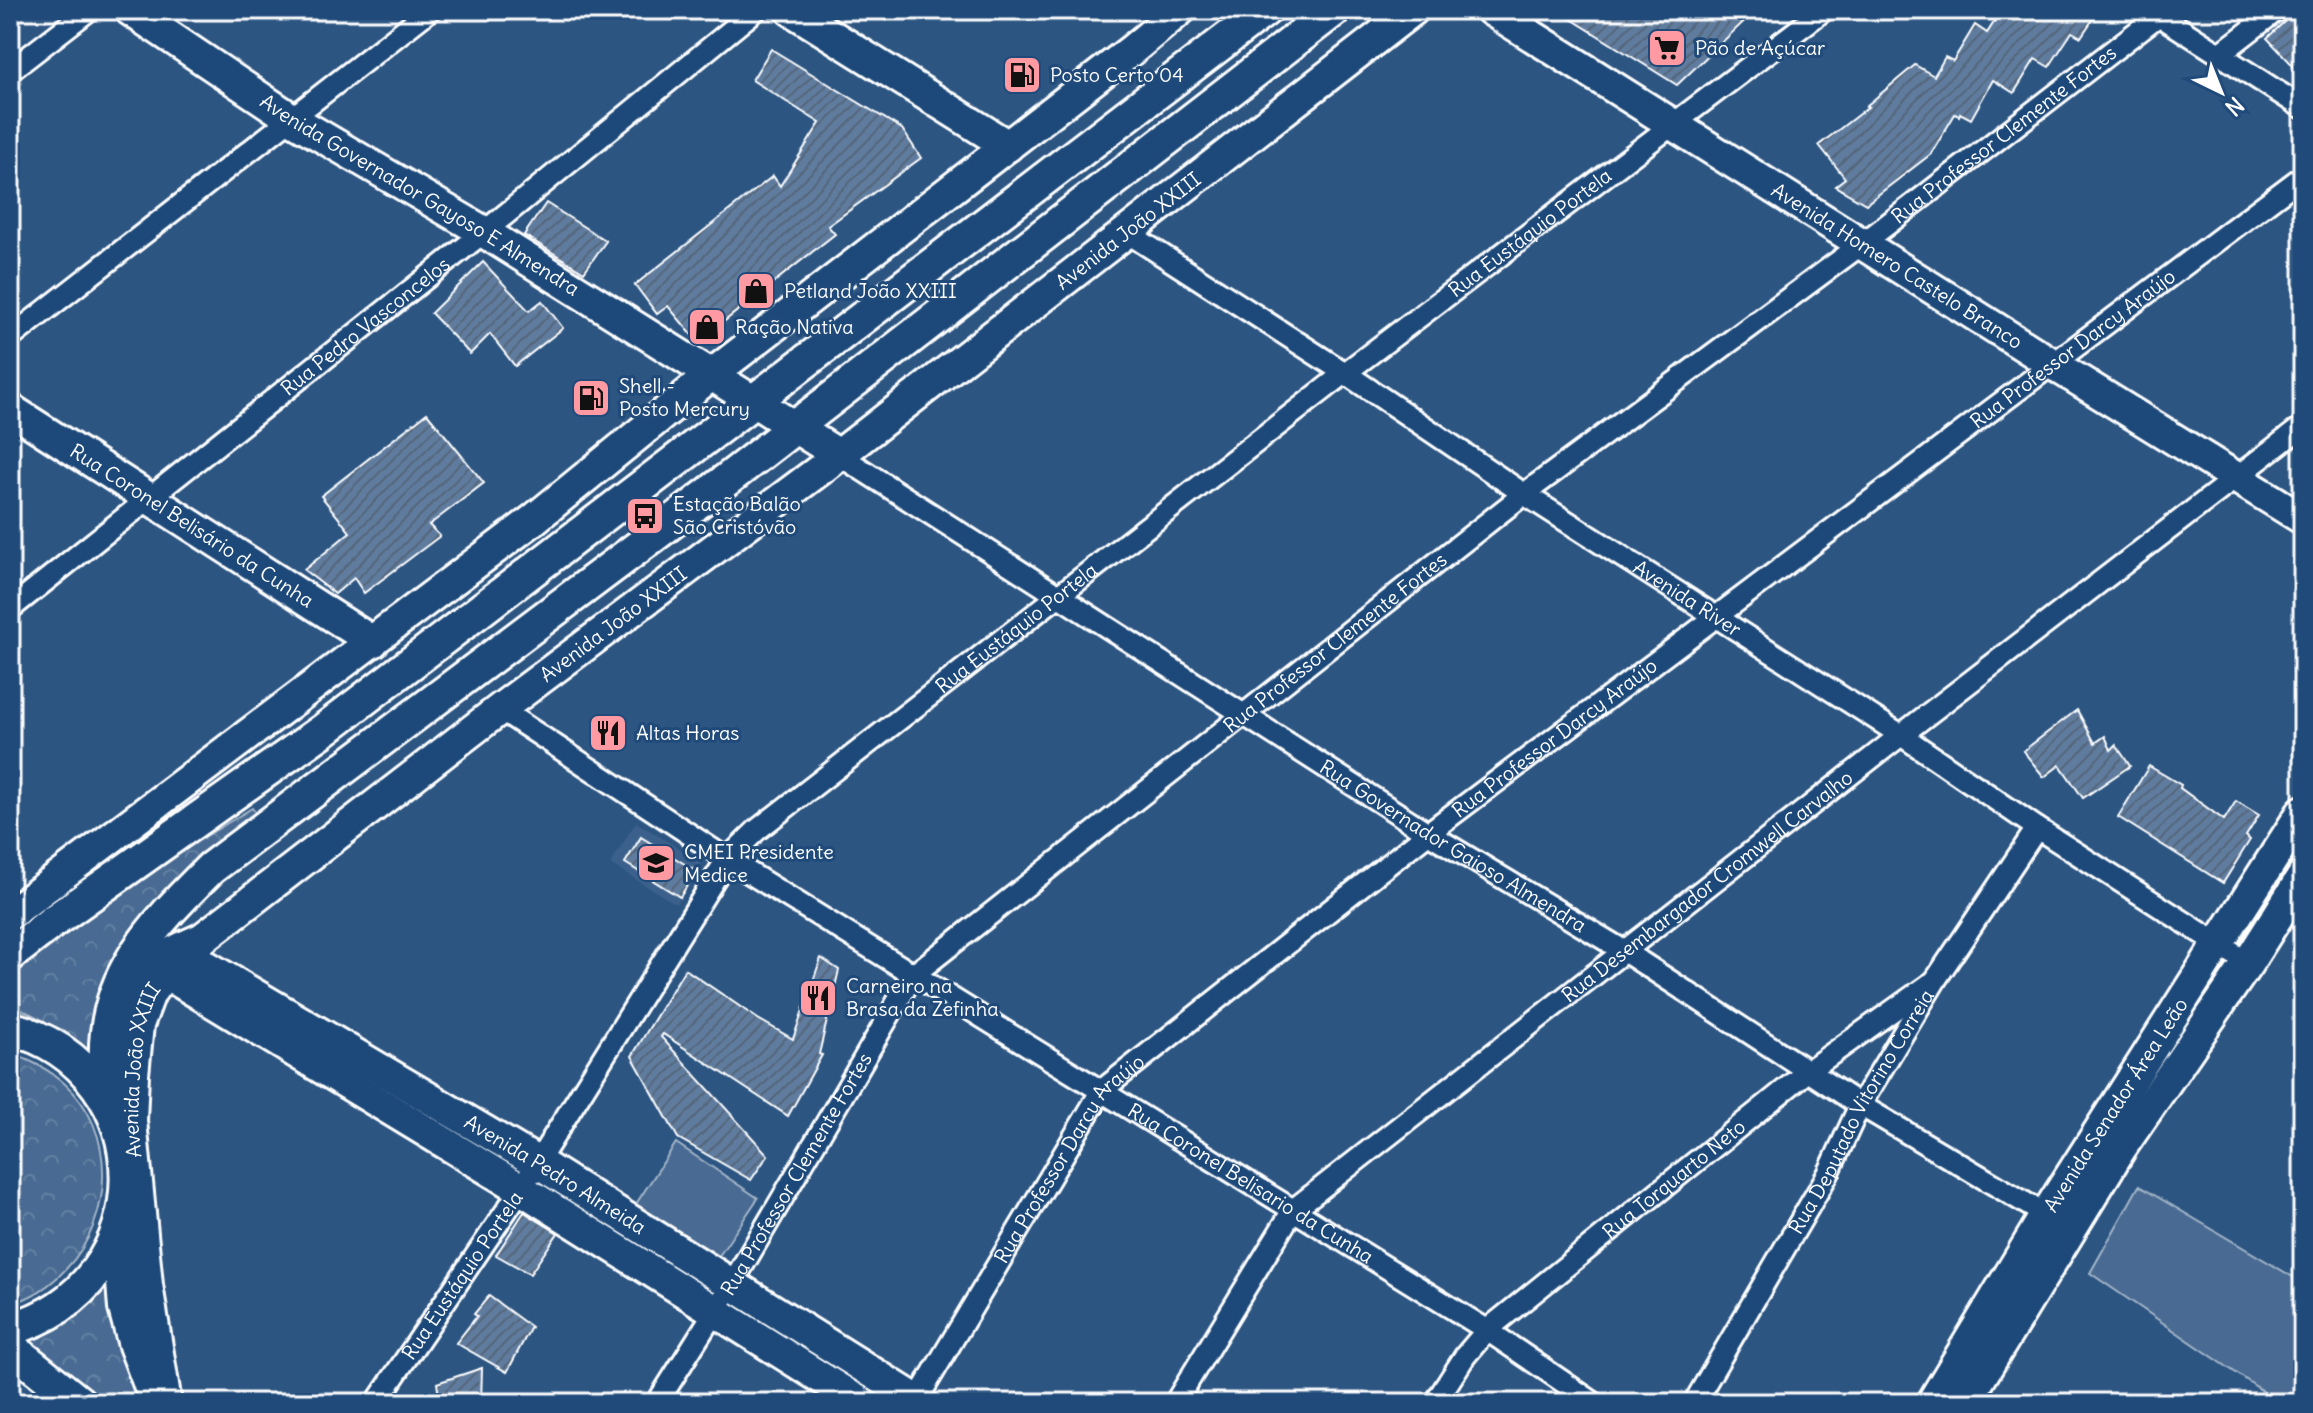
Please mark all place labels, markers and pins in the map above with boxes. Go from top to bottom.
supermarket icon: Pão de Açúcar [1646,27,1688,69]
place label: Pão de Açúcar [1695,35,1825,60]
fuel station icon: Posto Certo 04 [1001,54,1043,96]
place label: Posto Certo 04 [1050,62,1184,87]
shop icon: Petland João XXIII [735,270,777,312]
place label: Petland João XXIII [784,278,957,303]
shop icon: Ração Nativa [686,306,728,348]
place label: Ração Nativa [735,314,854,339]
place label: Shell - Posto Mercury [619,373,750,421]
fuel station icon: Shell - Posto Mercury [570,377,612,419]
place label: Estação Balão São Cristóvão [673,491,801,539]
bus stop icon: Estação Balão São Cristóvão [624,495,666,537]
restaurant icon: Altas Horas [587,712,629,754]
place label: Altas Horas [636,720,739,745]
place label: CMEI Presidente Medice [684,839,834,887]
school or university icon: CMEI Presidente Medice [635,842,677,884]
place label: Carneiro na Brasa da Zefinha [846,973,999,1021]
restaurant icon: Carneiro na Brasa da Zefinha [797,977,839,1019]

